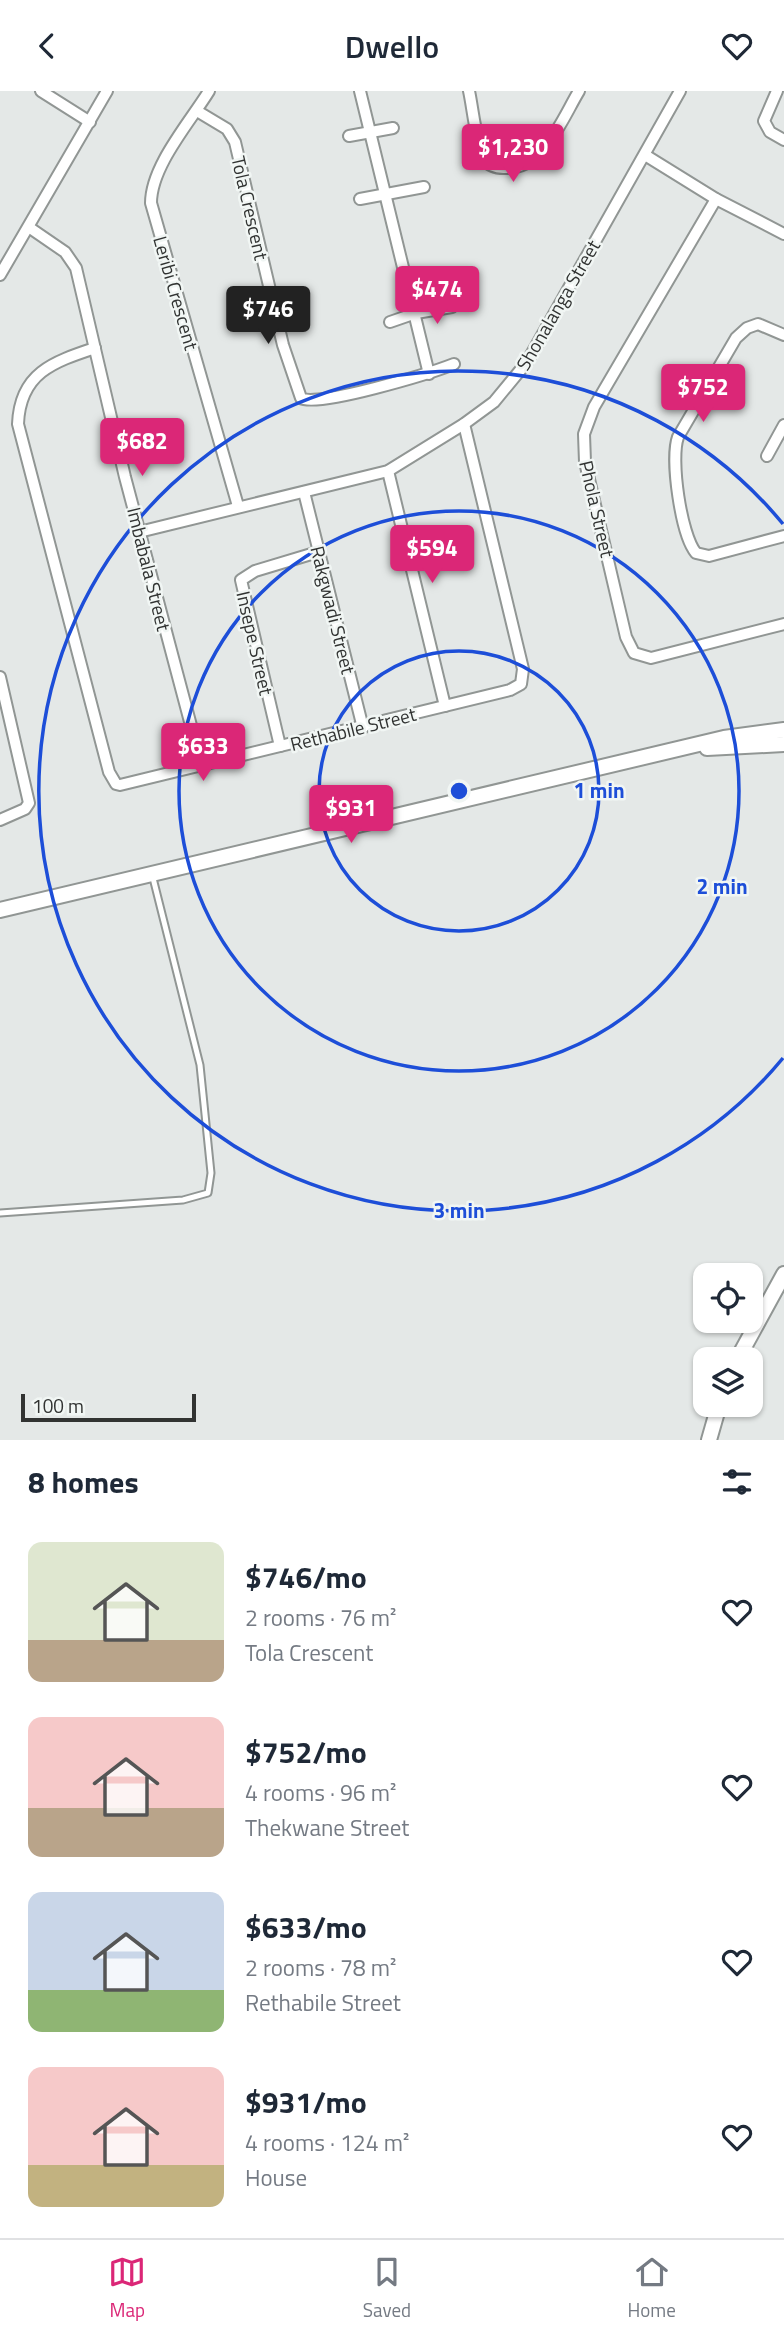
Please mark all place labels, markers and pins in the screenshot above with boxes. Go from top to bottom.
pin: $1,230 [456,125,570,184]
pin: $474 [396,267,478,326]
pin: $746 [227,287,309,346]
pin: $752 [662,365,744,424]
pin: $682 [101,419,183,478]
pin: $594 [391,525,473,585]
pin: $633 [162,723,244,783]
centre of rings [447,779,471,803]
pin: $931 [310,785,392,845]

